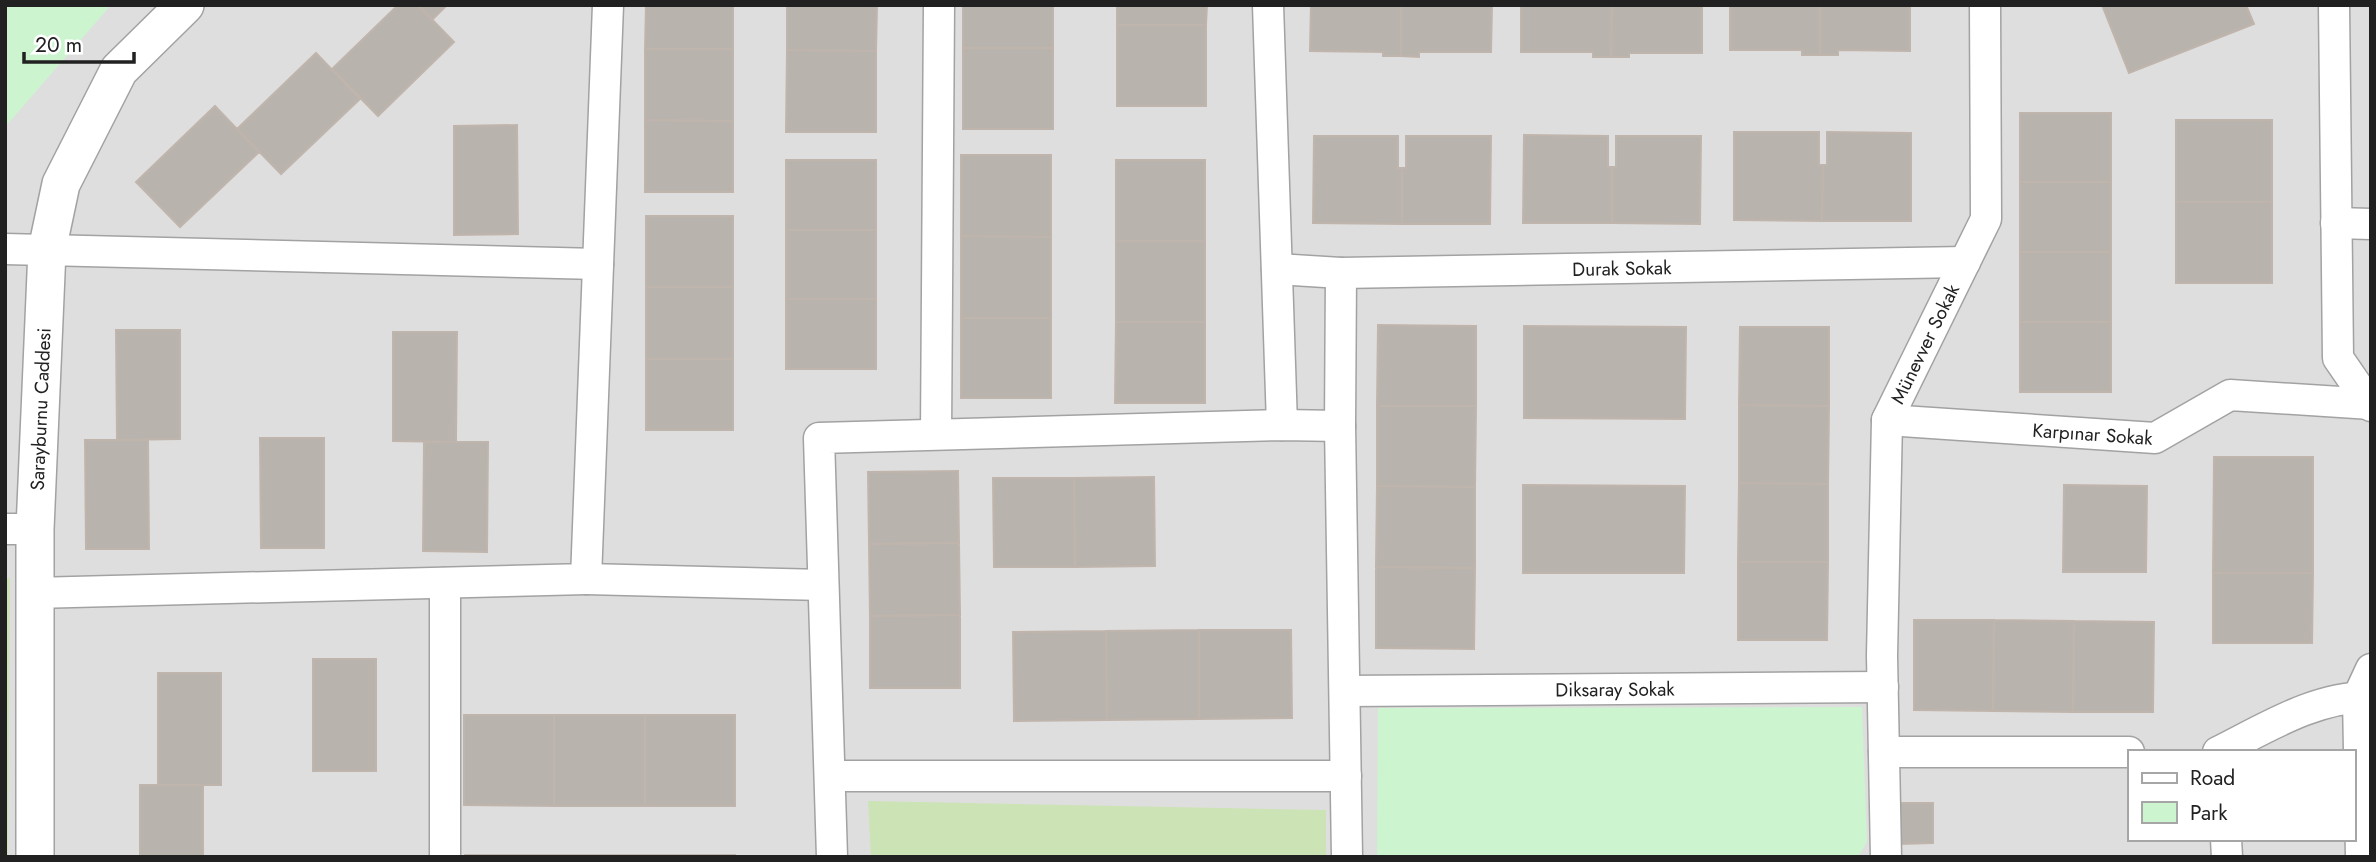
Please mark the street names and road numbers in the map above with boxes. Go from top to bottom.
street label: Durak Sokak [1572,254,1672,283]
street label: Münevver Sokak [1884,279,1966,409]
street label: Sarayburnu Caddesi [24,327,58,491]
street label: Karpınar Sokak [2032,417,2154,452]
street label: Diksaray Sokak [1555,676,1675,703]

